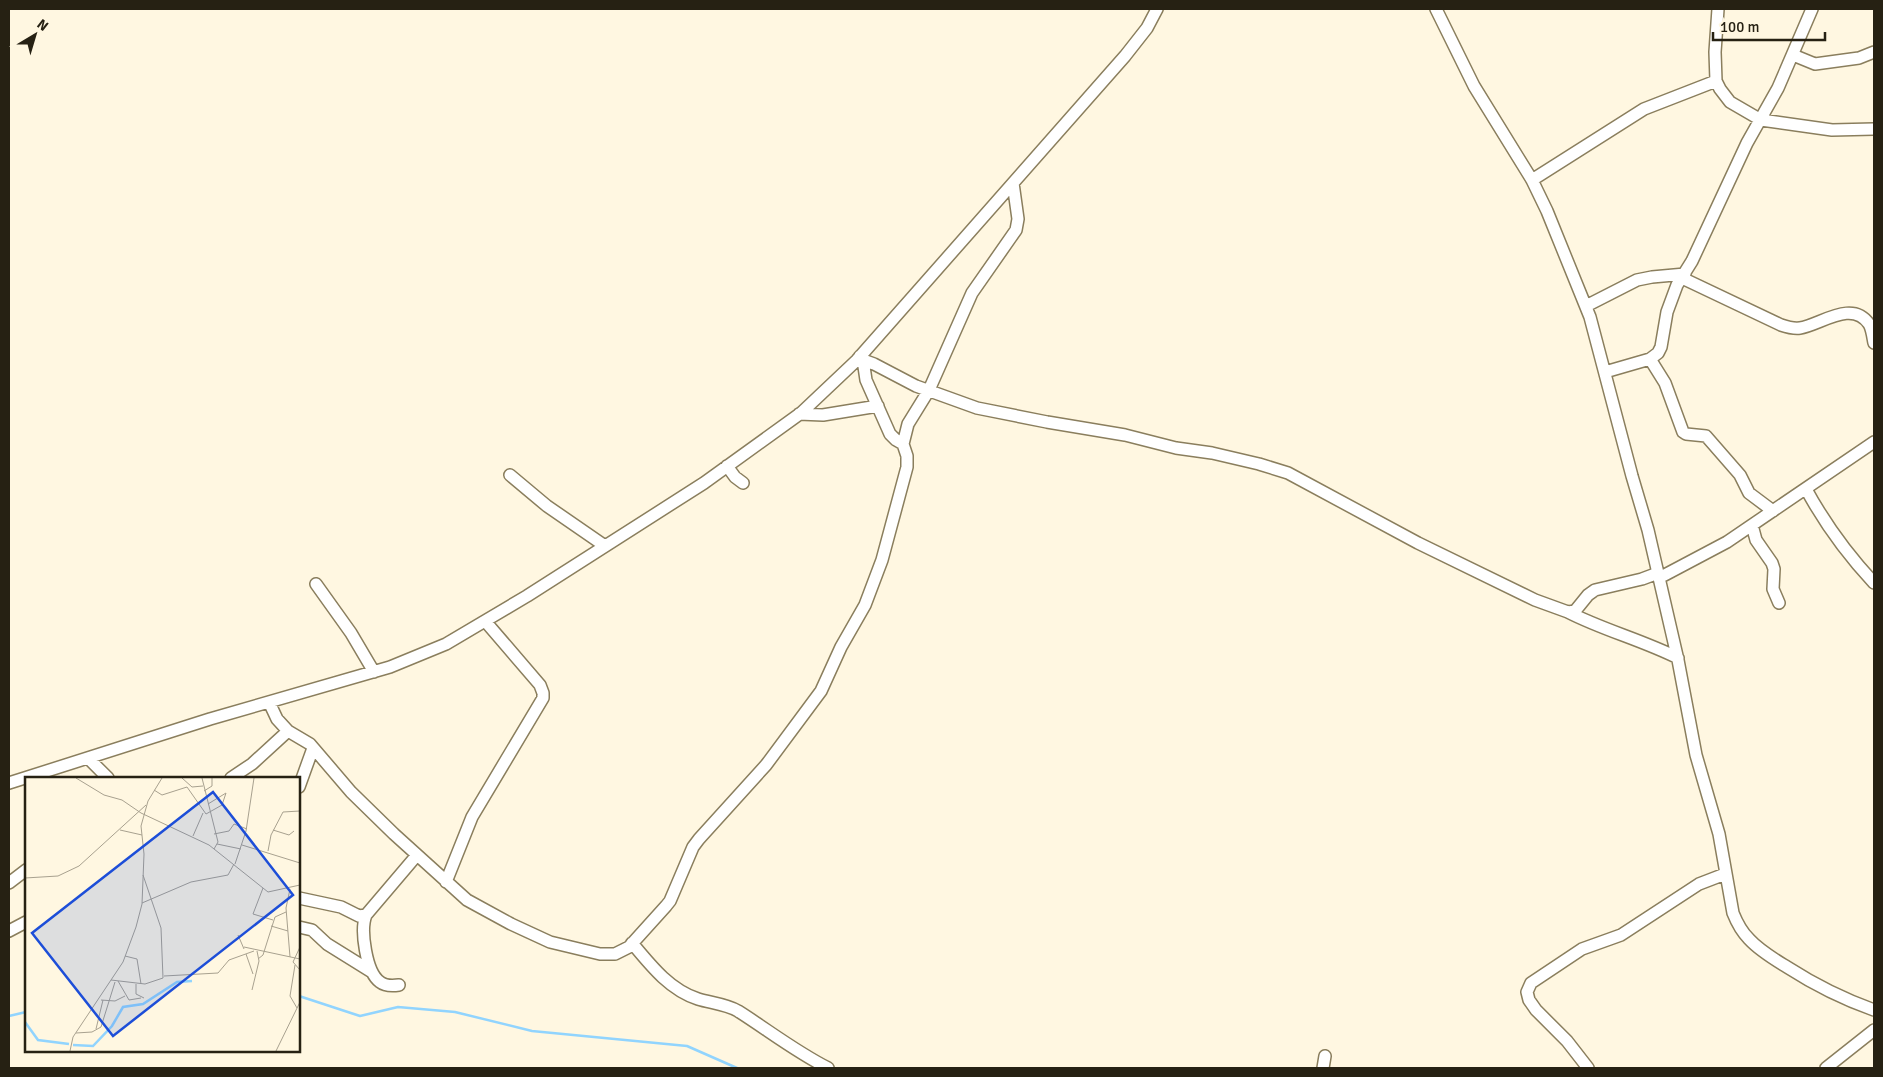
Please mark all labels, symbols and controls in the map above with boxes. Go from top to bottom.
north arrow [10,10,60,60]
scale bar [1713,10,1826,42]
text: N [34,15,52,35]
text: 100 m [1720,18,1760,36]
inset map [25,777,300,1052]

